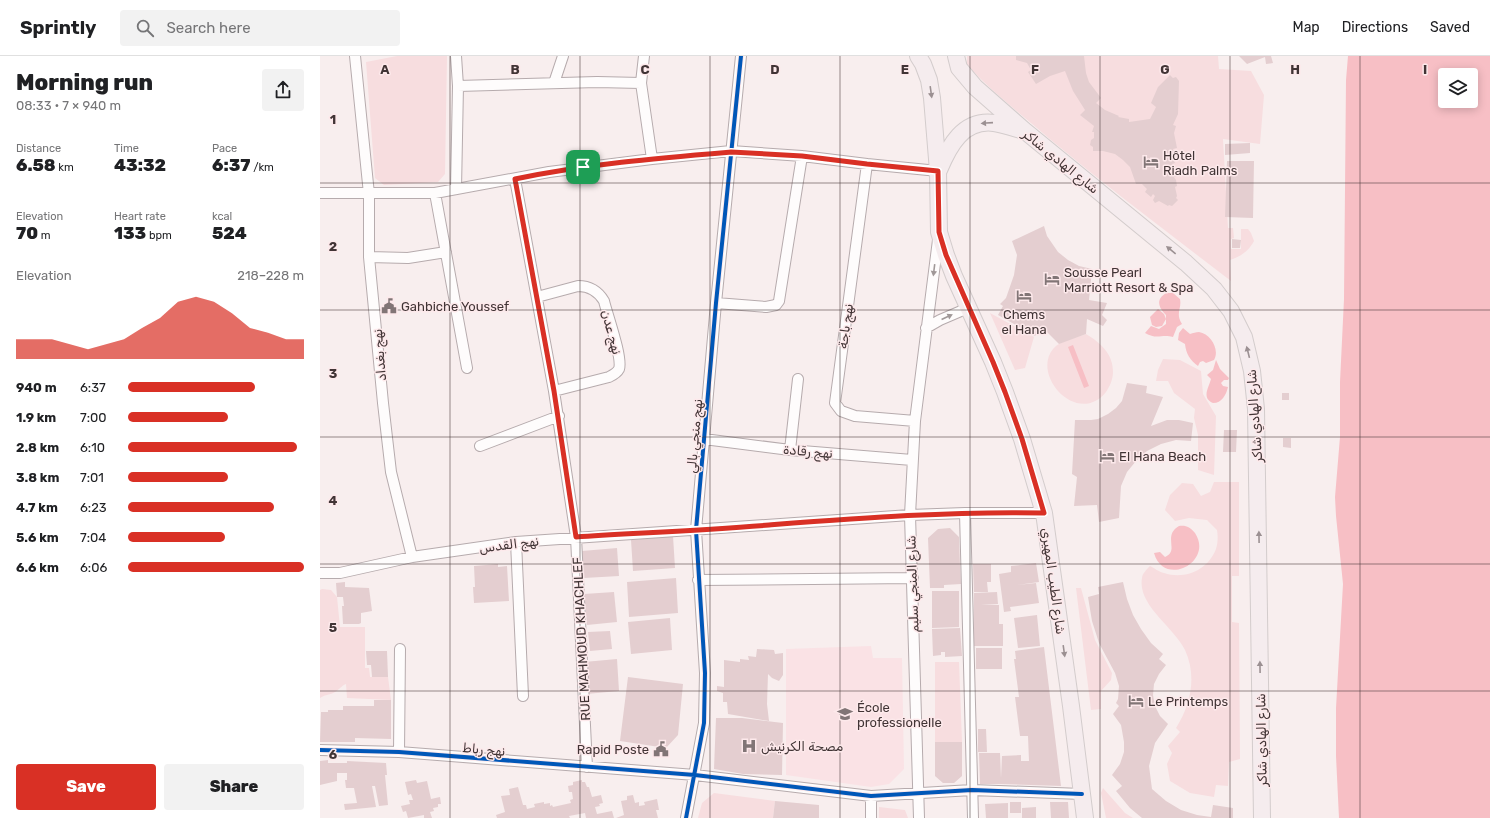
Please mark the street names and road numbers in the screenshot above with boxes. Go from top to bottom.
street label: شارع الهادي شاكر [1018,126,1102,198]
street label: نهج باجة [835,303,858,350]
street label: نهج عدن [596,308,625,357]
street label: نهج بغداد [370,328,391,382]
street label: شارع الهادي شاكر [1244,369,1267,464]
street label: نهج منجي بالي [684,398,707,474]
street label: نهج رقادة [782,442,833,463]
street label: شارع الطيب المهيري [1037,527,1068,636]
street label: نهج القدس [478,533,540,558]
street label: شارع المنجي سليم [903,535,924,633]
street label: RUE MAHMOUD KHACHLEF [570,556,593,721]
street label: شارع الهادي شاكر [1253,693,1272,788]
street label: نهج رباط [462,740,506,761]

